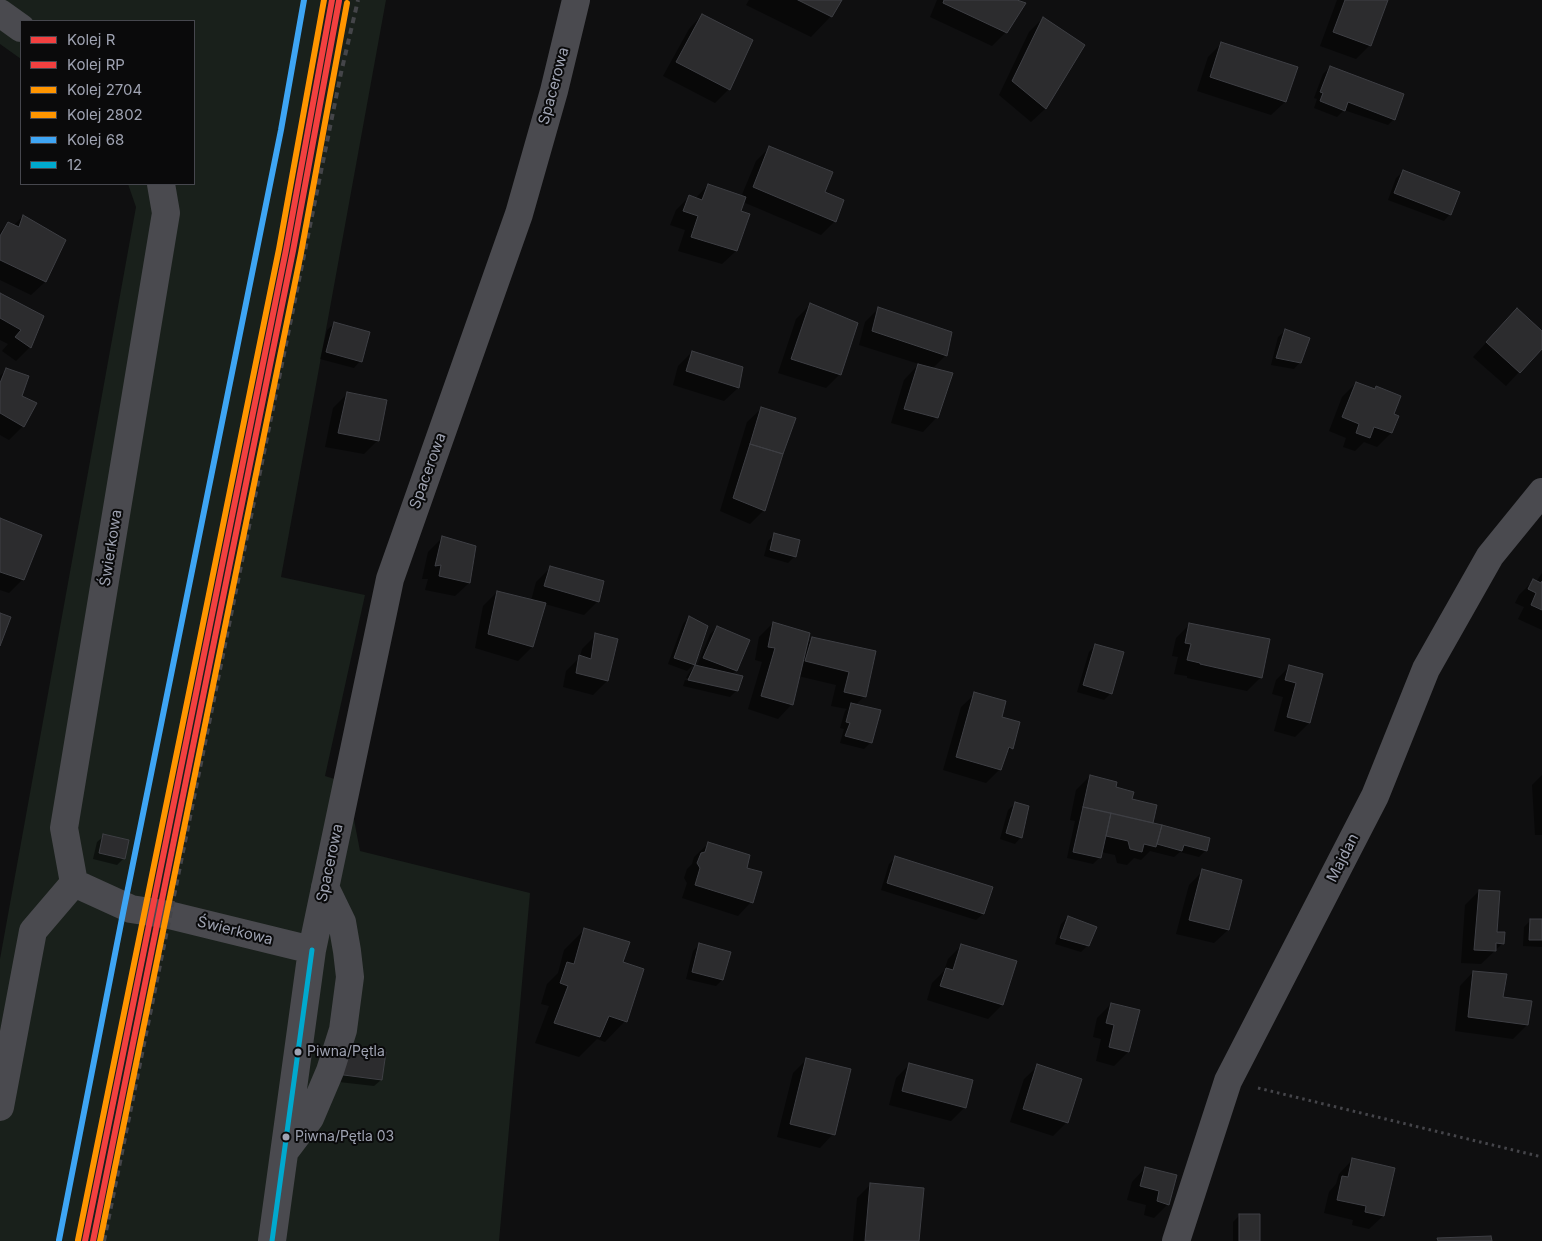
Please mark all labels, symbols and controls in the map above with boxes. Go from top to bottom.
legend [20,20,195,185]
text: Kolej R [67,30,115,49]
street label: Spacerowa [535,45,573,127]
text: Kolej RP [67,55,125,74]
text: Kolej 2704 [67,80,142,99]
text: Kolej 2802 [67,105,143,124]
text: Kolej 68 [67,130,124,149]
text: 12 [67,155,82,174]
street label: Spacerowa [406,431,450,511]
street label: Świerkowa [96,508,126,588]
street label: Spacerowa [313,822,347,904]
street label: Majdan [1323,831,1363,885]
street label: Świerkowa [195,913,275,949]
place label: Piwna/Pętla [307,1044,385,1060]
marker: Piwna/Pętla [293,1047,303,1057]
place label: Piwna/Pętla 03 [295,1129,394,1145]
marker: Piwna/Pętla 03 [281,1132,291,1142]

